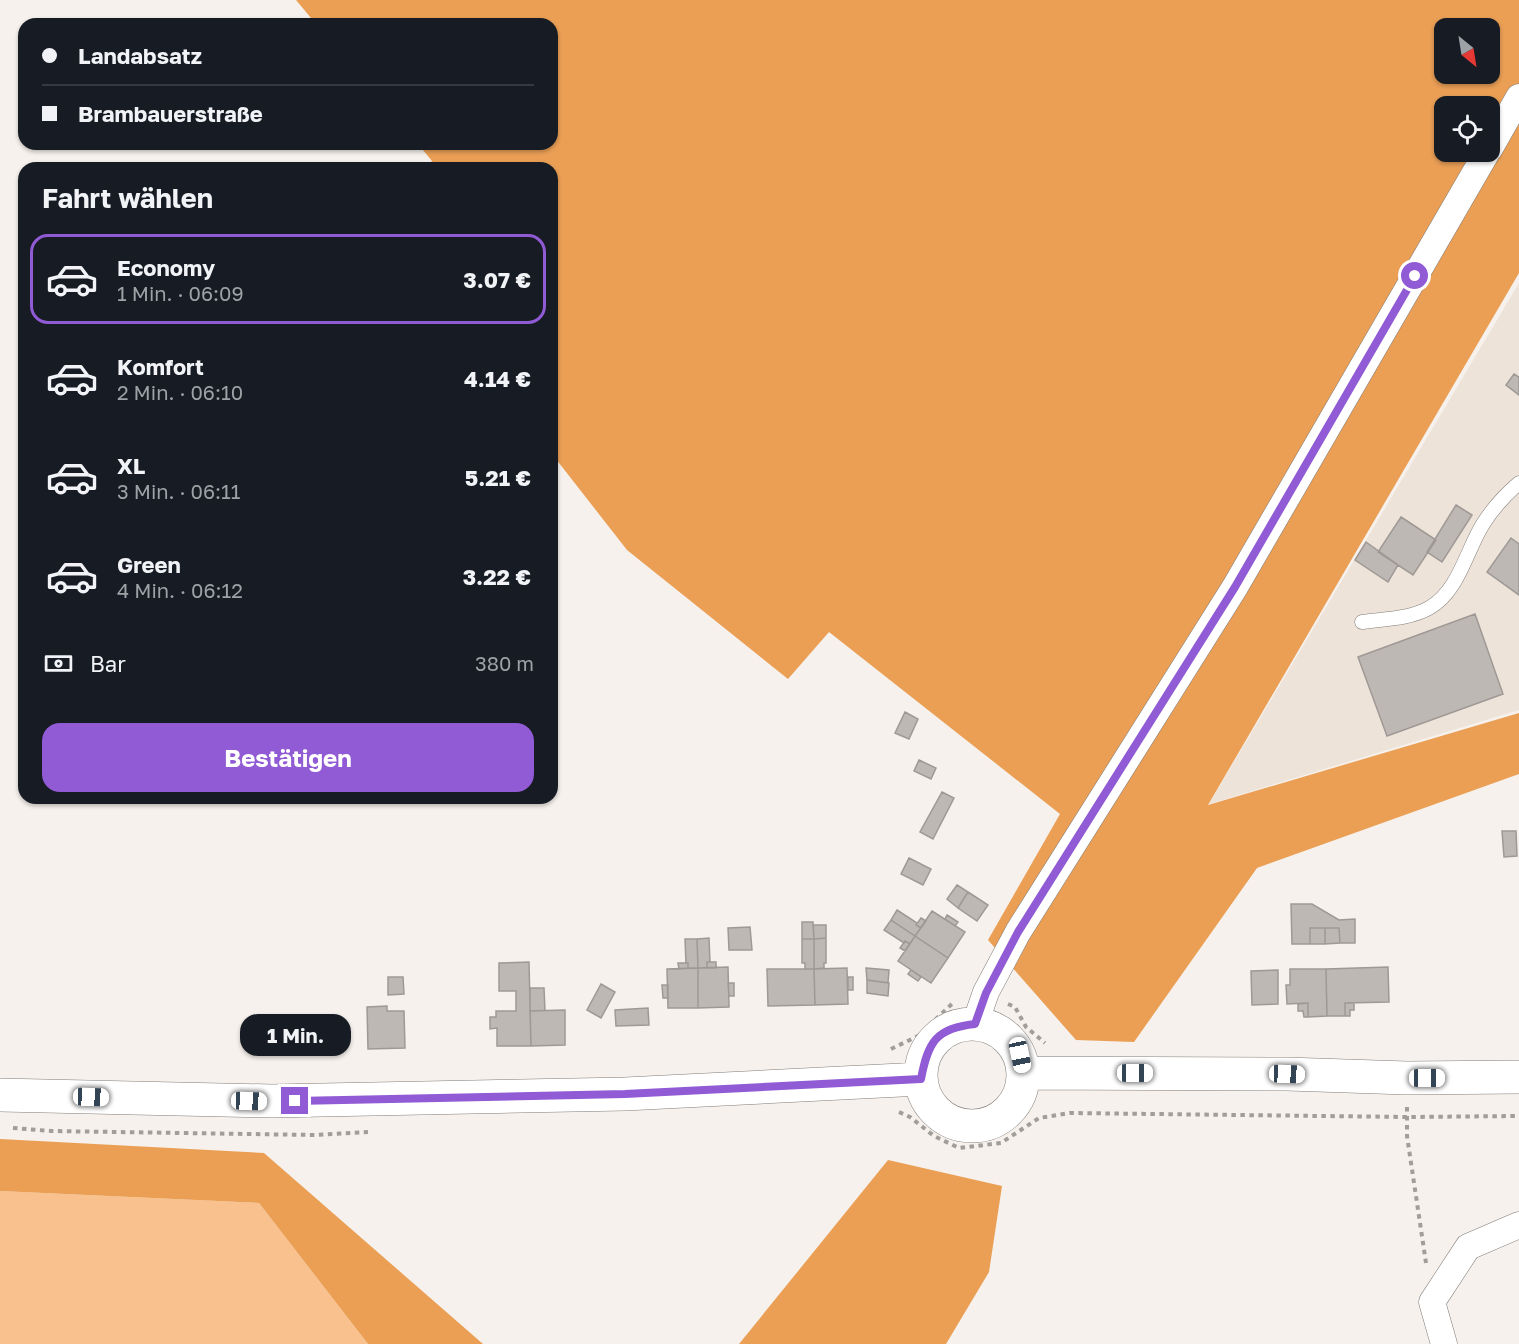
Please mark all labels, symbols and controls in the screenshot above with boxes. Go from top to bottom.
north arrow [1434,18,1500,84]
map controls [1434,18,1500,162]
text: Landabsatz [78,42,202,69]
button: locate [1434,96,1500,162]
text: Brambauerstraße [78,100,263,127]
text: Fahrt wählen [42,182,213,214]
icon: car [45,252,99,306]
text: Economy [117,254,215,281]
route start [1401,262,1428,289]
text: 3.07 € [463,266,531,293]
text: 1 Min. · 06:09 [117,281,244,305]
icon: car [45,351,99,405]
text: Komfort [117,353,204,380]
text: 4.14 € [464,365,531,392]
text: 2 Min. · 06:10 [117,380,243,404]
icon: car [45,450,99,504]
text: XL [117,452,145,479]
text: 5.21 € [465,464,531,491]
text: 3 Min. · 06:11 [117,479,240,503]
icon: car [45,549,99,603]
text: Green [117,551,181,578]
text: 3.22 € [463,563,531,590]
text: 4 Min. · 06:12 [117,578,243,602]
icon: cash [42,647,75,680]
text: Bar [90,650,126,677]
text: 380 m [475,651,534,675]
button: Bestätigen [42,723,534,792]
callout: 1 Min. [240,1014,350,1056]
text: 1 Min. [267,1023,324,1047]
car [1007,1036,1033,1074]
car [1117,1064,1153,1082]
car [1269,1064,1305,1084]
car [1409,1069,1445,1087]
car [73,1087,109,1107]
route end [281,1087,308,1114]
car [231,1091,267,1111]

